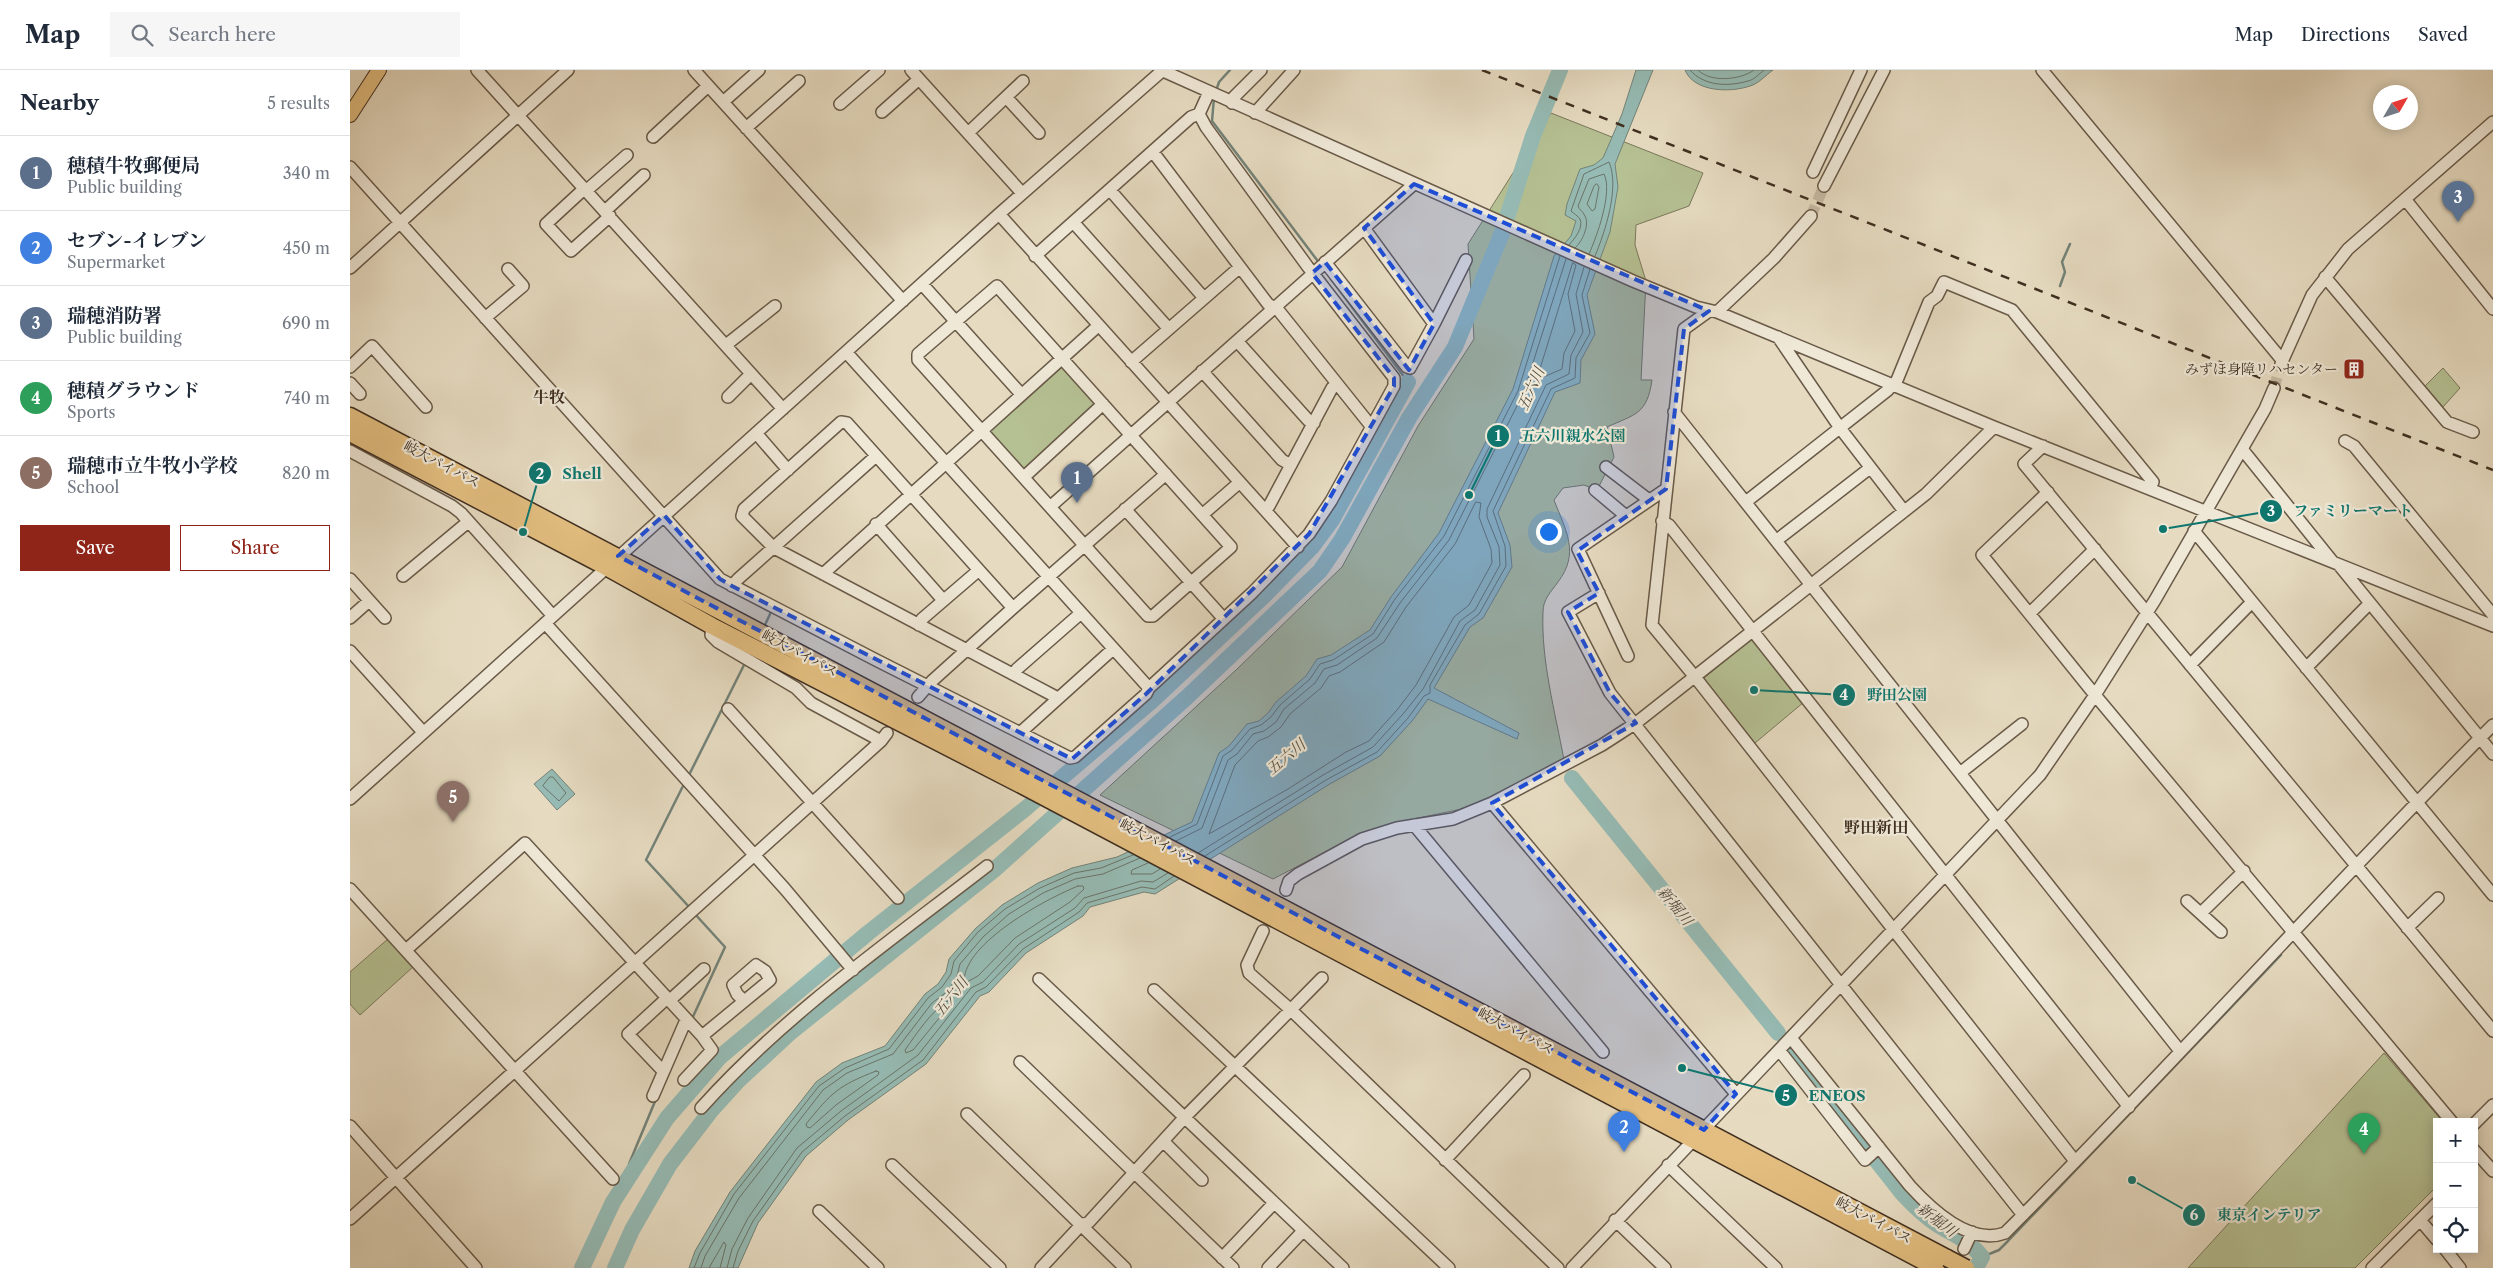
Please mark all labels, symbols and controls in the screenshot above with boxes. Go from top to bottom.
search box [110,12,460,57]
text: Map [25,20,80,49]
icon: search [128,21,156,49]
text: Search here [168,23,276,46]
text: Map [2234,24,2273,46]
text: Directions [2301,24,2390,46]
text: Saved [2418,24,2468,46]
north arrow [2373,85,2418,130]
text: Nearby [20,90,99,115]
text: 5 results [267,93,330,113]
text: 穂積牛牧郵便局 [67,154,200,177]
text: 1 [32,163,40,183]
text: 340 m [283,163,330,183]
text: Public building [67,177,182,197]
pin: 3 [2442,181,2474,222]
text: セブン-イレブン [67,229,207,252]
text: 2 [31,238,41,258]
text: 450 m [283,238,330,258]
text: Supermarket [67,252,165,272]
text: 瑞穂消防署 [67,304,162,327]
text: 3 [31,313,41,333]
text: 690 m [282,313,330,333]
text: Public building [67,327,182,347]
building icon: みずほ身障リハセンター [2342,357,2366,381]
place label: みずほ身障リハセンター [2185,360,2338,378]
water label: 五六川 [1513,363,1549,413]
text: 穂積グラウンド [67,379,200,402]
district label: 牛牧 [533,387,565,407]
text: 4 [31,388,41,408]
text: 740 m [284,388,330,408]
text: Sports [67,402,116,422]
callout: 五六川親水公園 [1486,421,1636,451]
text: 1 [1495,426,1502,445]
text: 五六川親水公園 [1520,426,1626,445]
street label: 岐大バイパス [401,436,483,492]
text: 瑞穂市立牛牧小学校 [67,454,238,477]
callout: Shell [528,458,612,488]
pin: 1 [1061,462,1093,503]
text: 5 [32,463,40,483]
text: 820 m [282,463,330,483]
text: 2 [536,464,545,483]
text: Shell [562,464,602,483]
text: School [67,477,119,497]
callout: ファミリーマート [2258,496,2423,526]
text: 3 [2267,501,2275,520]
text: ファミリーマート [2293,501,2413,520]
your location [1536,519,1562,545]
button: Save [20,525,170,571]
button: Share [180,525,330,571]
street label: 岐大バイパス [759,625,841,681]
callout: 野田公園 [1832,680,1937,710]
text: 4 [1840,685,1849,704]
text: 野田公園 [1867,685,1927,704]
water label: 五六川 [1262,734,1311,778]
pin: 5 [437,781,469,822]
street label: 岐大バイパス [1117,814,1199,870]
district label: 野田新田 [1844,817,1908,837]
water label: 新堀川 [1654,882,1698,931]
water label: 五六川 [929,972,973,1020]
street label: 岐大バイパス [1475,1003,1557,1059]
callout: ENEOS [1774,1080,1876,1110]
text: 5 [1782,1086,1790,1105]
text: ENEOS [1808,1086,1866,1105]
pin: 2 [1608,1111,1640,1152]
pin: 4 [2348,1113,2380,1154]
map controls [2433,1118,2478,1253]
button: + [2433,1118,2478,1163]
button: − [2433,1163,2478,1208]
street label: 岐大バイパス [1833,1192,1915,1248]
water label: 新堀川 [1914,1198,1963,1242]
callout: 東京インテリア [2181,1200,2331,1230]
text: 6 [2190,1205,2199,1224]
text: 東京インテリア [2216,1205,2322,1224]
button: locate [2433,1208,2478,1253]

